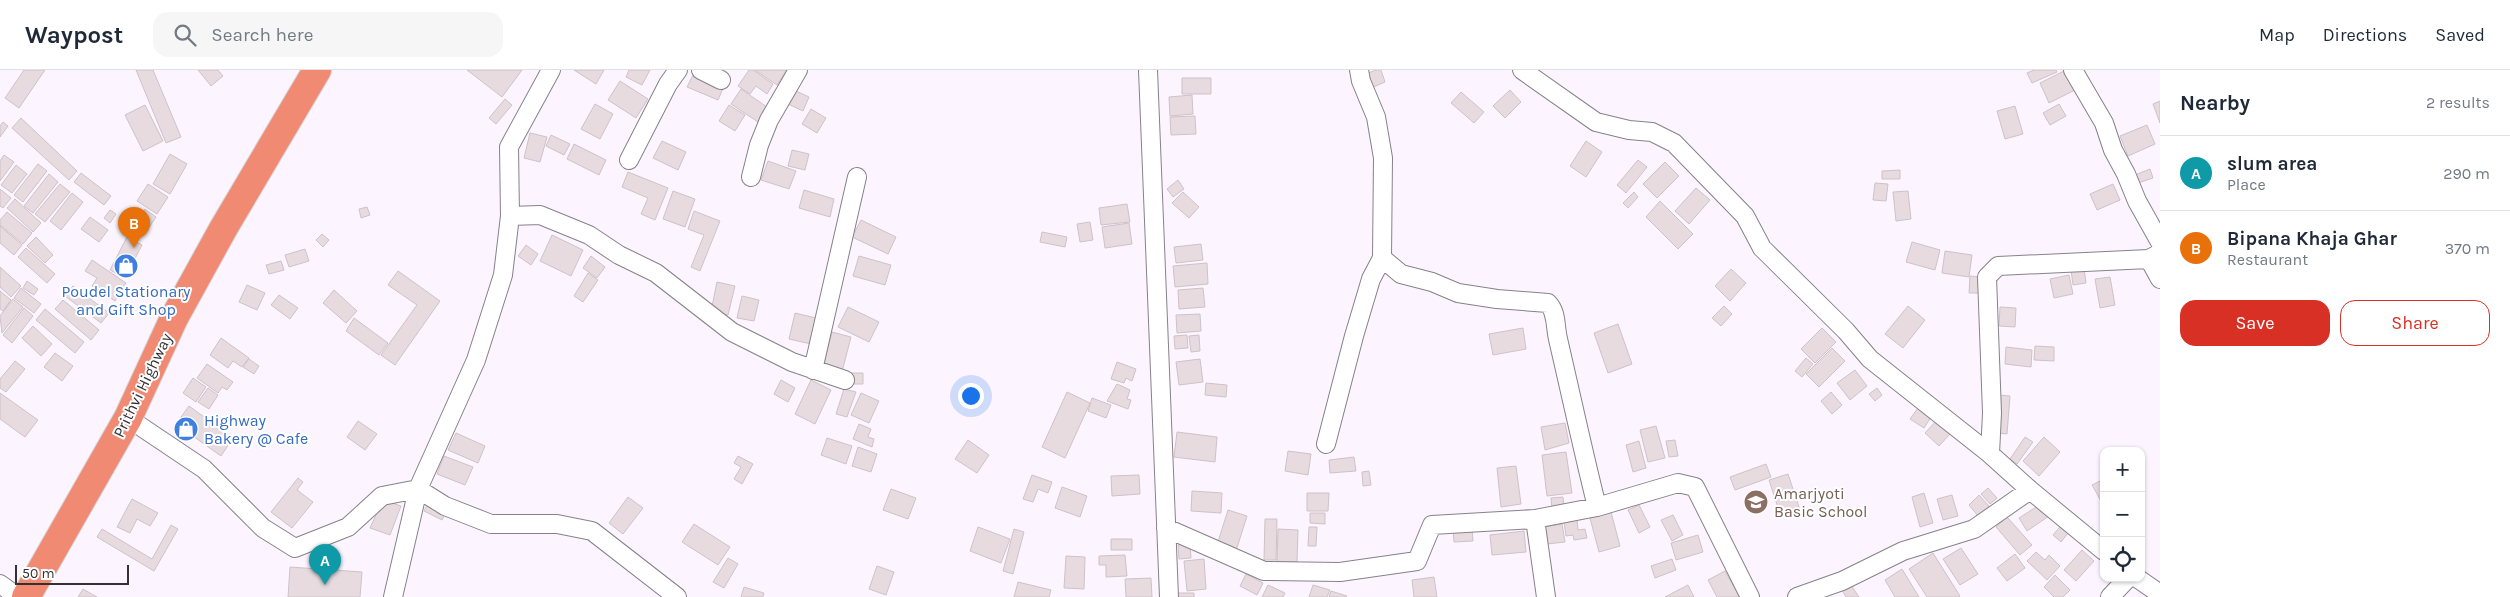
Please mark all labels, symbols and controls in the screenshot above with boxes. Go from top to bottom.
search box [153,12,503,57]
text: Waypost [25,21,123,49]
icon: search [171,21,199,49]
text: Search here [211,24,313,46]
text: Map [2259,24,2295,46]
text: Directions [2323,24,2407,46]
text: Saved [2435,24,2485,46]
text: Nearby [2180,91,2250,115]
text: 2 results [2426,93,2490,112]
text: slum area [2227,153,2317,175]
text: A [2191,164,2201,183]
text: 290 m [2443,164,2490,183]
text: Place [2227,175,2266,194]
pin: B [118,207,150,248]
text: Bipana Khaja Ghar [2227,228,2397,250]
text: B [2191,239,2201,258]
text: 370 m [2445,239,2490,258]
text: Restaurant [2227,250,2308,269]
shop icon: Poudel Stationary and Gift Shop [113,253,139,279]
place label: Poudel Stationary and Gift Shop [62,282,191,319]
button: Save [2180,300,2330,346]
button: Share [2340,300,2490,346]
street label: Prithvi Highway [109,329,176,440]
your location [958,383,984,409]
place label: Highway Bakery @ Cafe [204,411,308,448]
shop icon: Highway Bakery @ Cafe [173,416,199,442]
map controls [2100,447,2145,582]
button: + [2100,447,2145,492]
place label: Amarjyoti Basic School [1774,484,1868,521]
school or university icon: Amarjyoti Basic School [1743,489,1769,515]
button: − [2100,492,2145,537]
button: locate [2100,537,2145,582]
pin: A [309,544,341,585]
scale bar [15,562,129,585]
text: 50 m [22,565,55,582]

